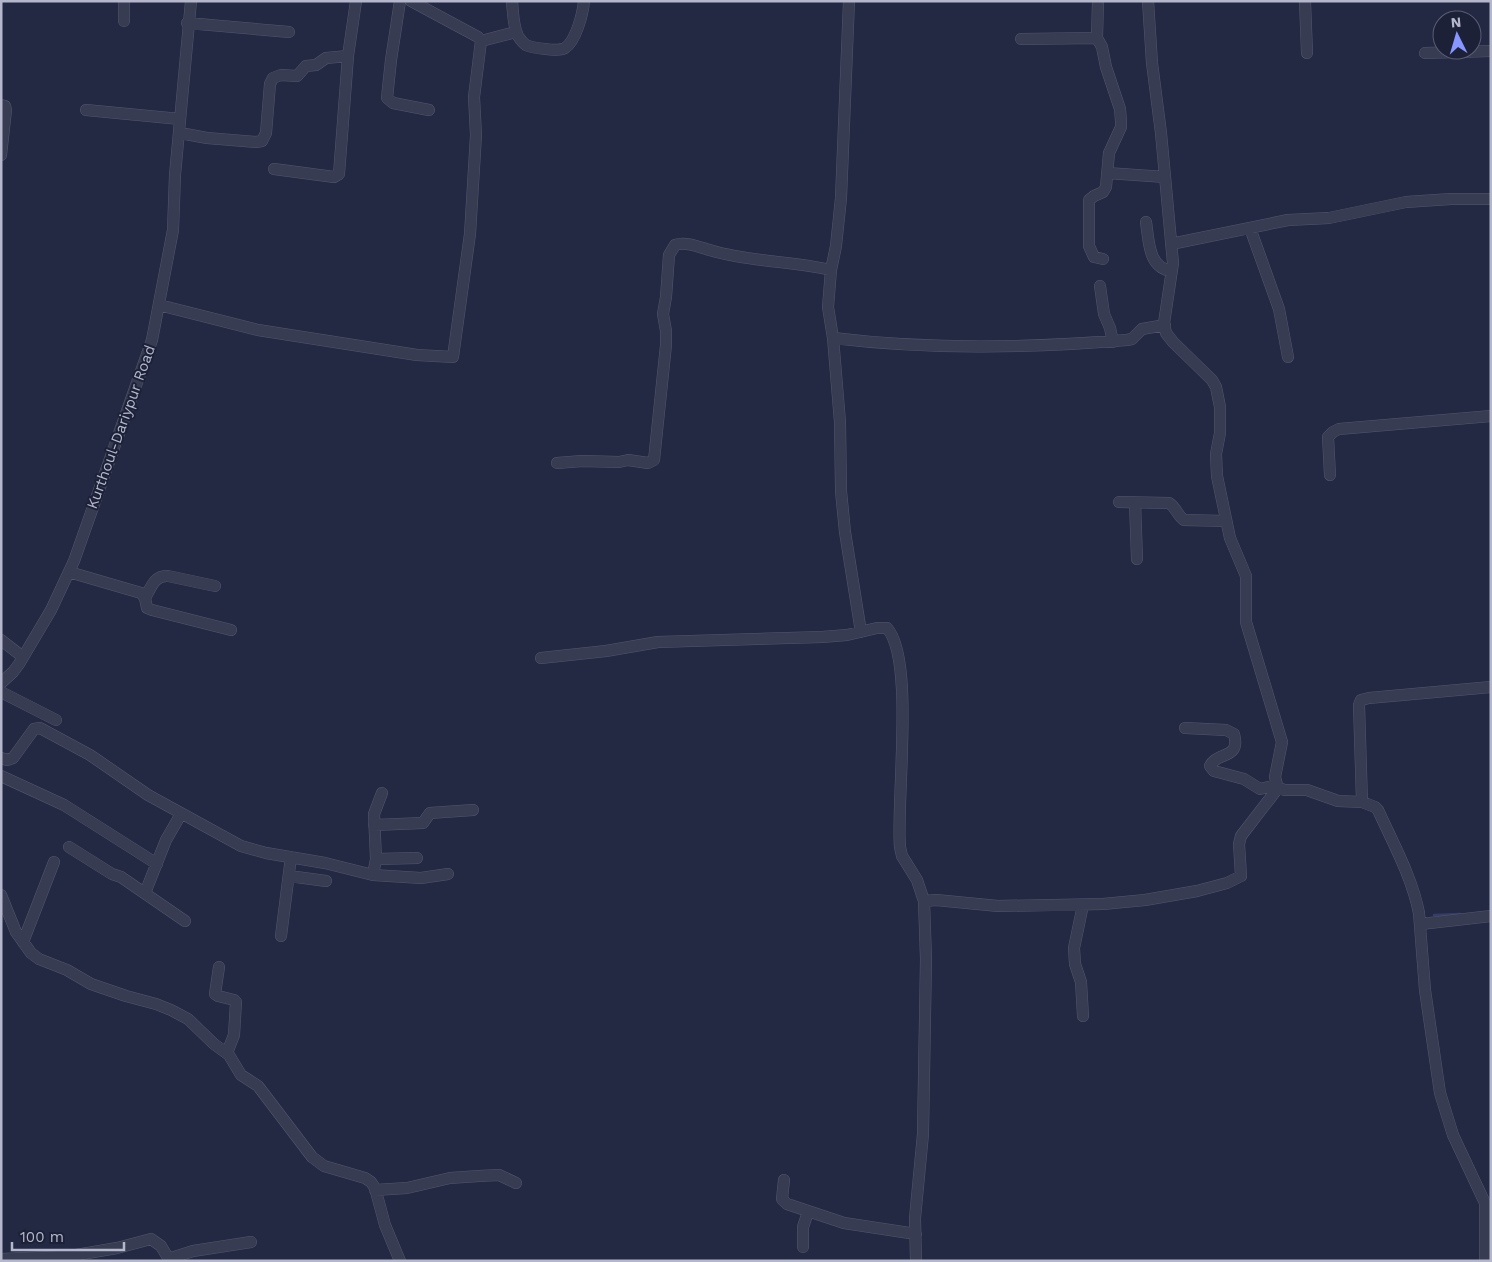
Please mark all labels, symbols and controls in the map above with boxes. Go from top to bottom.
north arrow [1432,10,1482,60]
text: N [1450,14,1462,30]
street label: Kurthoul-Dariypur Road [83,343,159,511]
scale bar [12,1220,125,1252]
text: 100 m [20,1228,64,1246]

